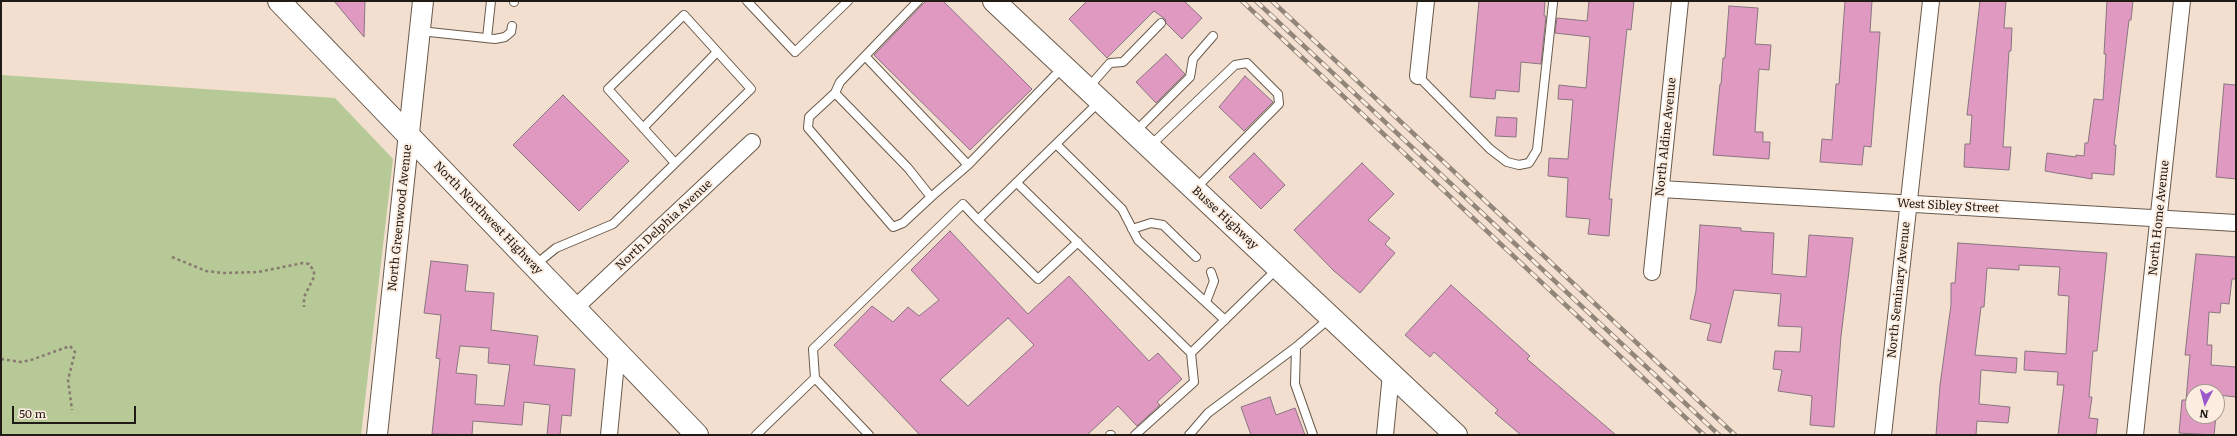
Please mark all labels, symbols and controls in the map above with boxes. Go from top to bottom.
street label: North Aldine Avenue [1653,77,1679,197]
street label: North Greenwood Avenue [385,144,415,292]
street label: North Northwest Highway [430,159,546,277]
street label: North Home Avenue [2146,159,2172,277]
street label: North Delphia Avenue [613,177,715,273]
street label: Busse Highway [1189,183,1261,253]
street label: West Sibley Street [1897,196,1999,216]
street label: North Seminary Avenue [1885,221,1913,359]
north arrow [2185,384,2225,424]
scale bar [14,398,138,424]
text: 50 m [19,404,46,422]
text: N [2198,407,2209,423]

